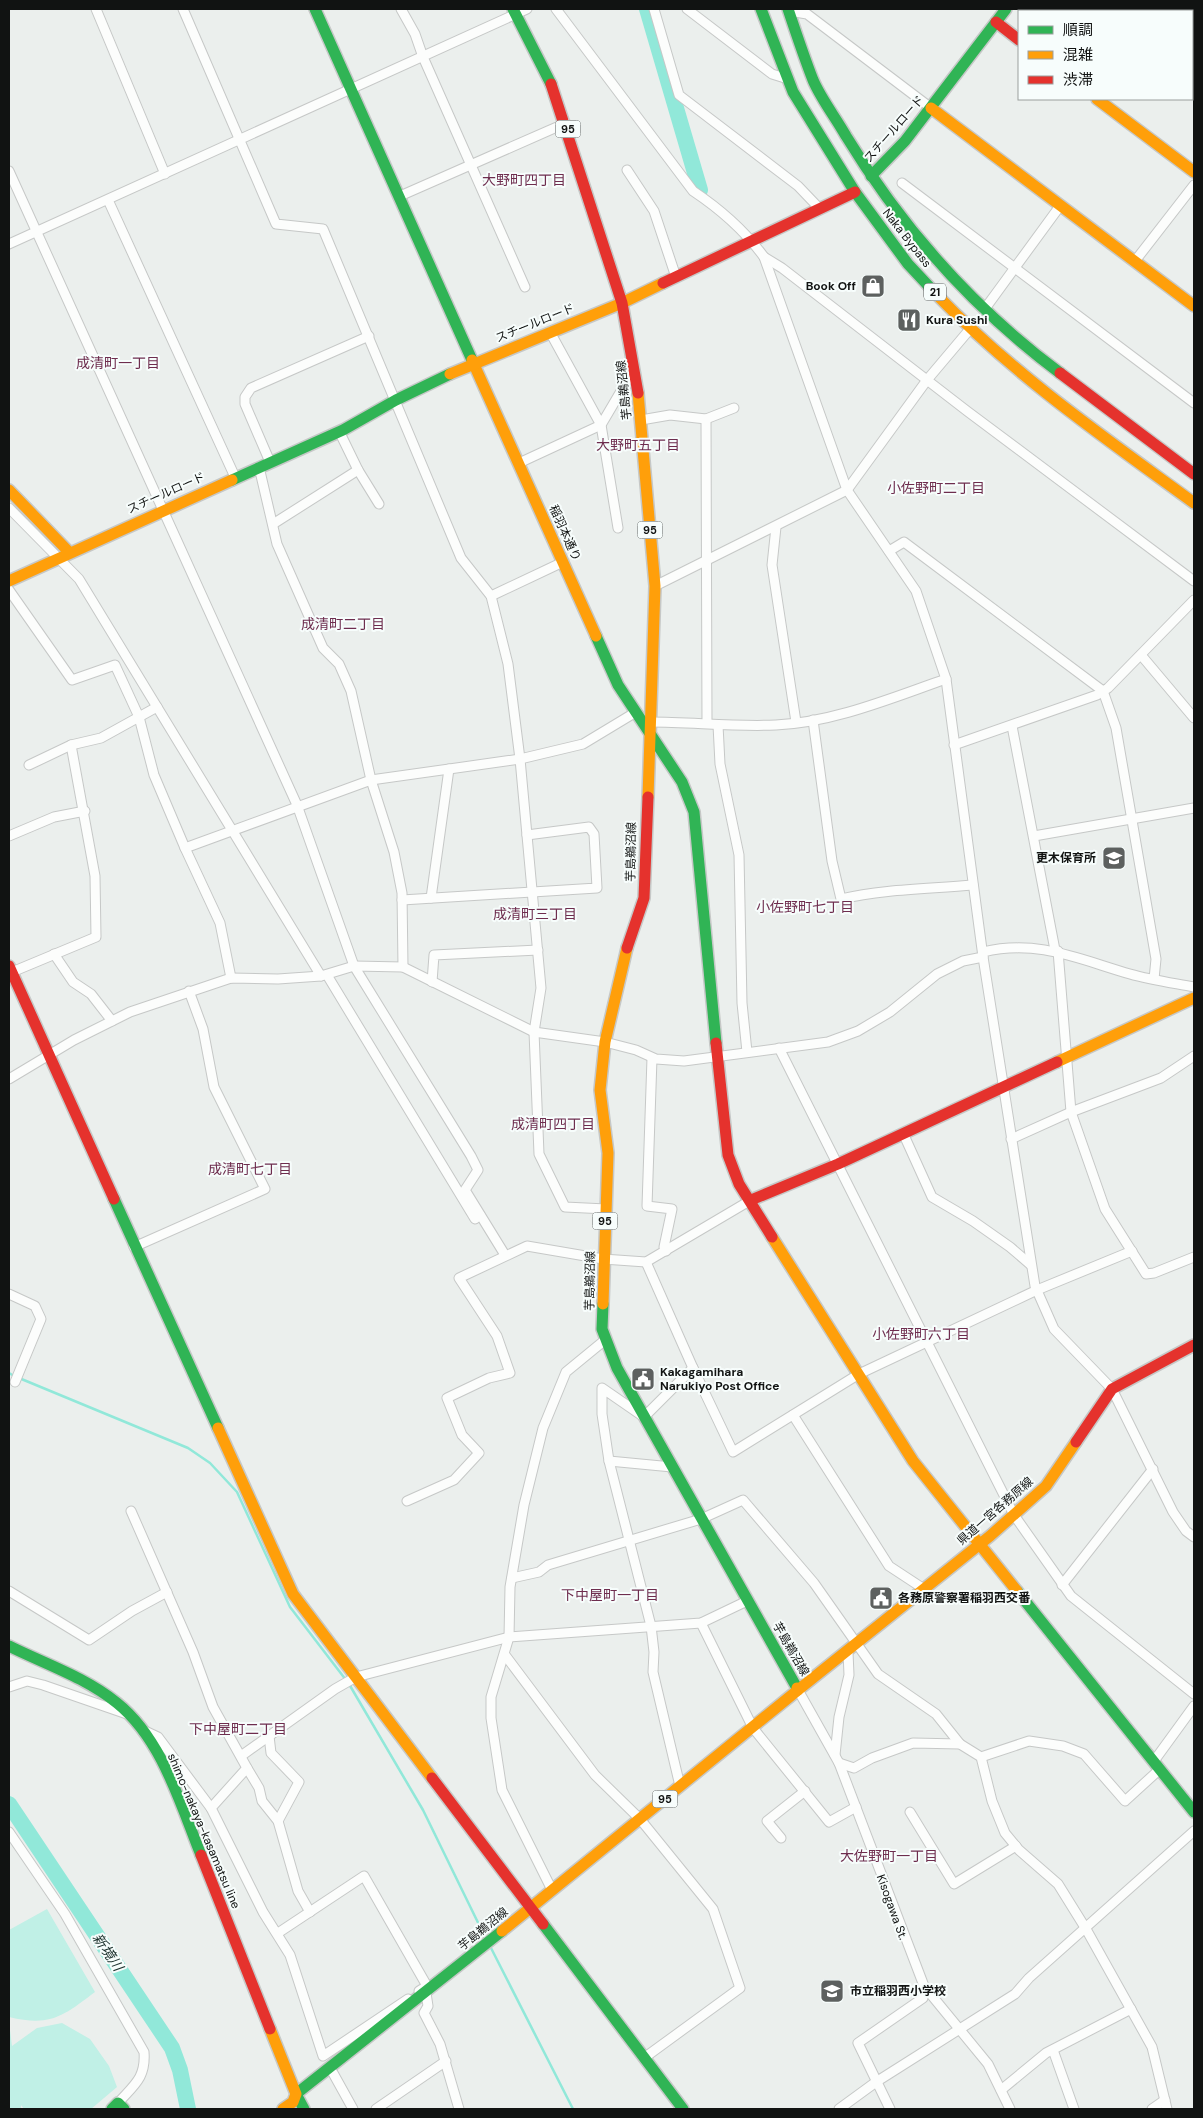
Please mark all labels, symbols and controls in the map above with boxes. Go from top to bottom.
legend [1018,10,1193,100]
text: 順調 [1063,20,1093,40]
text: 混雑 [1063,45,1093,65]
text: 渋滞 [1063,70,1093,90]
street label: スチールロード [860,92,928,166]
road number: 95 [556,120,580,138]
district label: 大野町四丁目 [482,171,566,189]
street label: Naka Bypass [879,205,935,271]
shop icon: Book Off [860,273,886,299]
place label: Book Off [806,278,856,294]
road number: 21 [924,284,946,300]
street label: スチールロード [493,300,577,346]
restaurant icon: Kura Sushi [896,307,922,333]
place label: Kura Sushi [926,312,988,328]
district label: 成清町一丁目 [76,354,160,372]
street label: 芋島鵜沼線 [613,359,635,421]
district label: 大野町五丁目 [596,436,680,454]
street label: スチールロード [124,469,208,517]
district label: 小佐野町二丁目 [887,479,985,497]
street label: 稲羽本通り [545,502,585,564]
road number: 95 [638,522,662,538]
district label: 成清町二丁目 [301,615,385,633]
street label: 芋島鵜沼線 [622,822,640,882]
school or university icon: 更木保育所 [1101,845,1127,871]
place label: 更木保育所 [1036,850,1096,866]
district label: 小佐野町七丁目 [756,898,854,916]
district label: 成清町三丁目 [493,905,577,923]
district label: 成清町四丁目 [511,1115,595,1133]
district label: 成清町七丁目 [208,1160,292,1178]
road number: 95 [592,1212,618,1230]
street label: 芋島鵜沼線 [581,1251,599,1311]
district label: 小佐野町六丁目 [872,1325,970,1343]
place label: Kakagamihara Narukiyo Post Office [660,1364,779,1394]
public building icon: Kakagamihara Narukiyo Post Office [630,1366,656,1392]
street label: 県道一宮各務原線 [954,1473,1036,1549]
public building icon: 各務原警察署稲羽西交番 [868,1585,894,1611]
district label: 下中屋町一丁目 [561,1586,659,1604]
place label: 各務原警察署稲羽西交番 [898,1590,1031,1606]
street label: 芋島鵜沼線 [769,1619,813,1679]
district label: 下中屋町二丁目 [189,1720,287,1738]
street label: shimo-nakaya-kasamatsu line [164,1751,244,1911]
road number: 95 [652,1790,678,1808]
district label: 大佐野町一丁目 [840,1847,938,1865]
street label: Kisogawa St. [873,1872,911,1942]
street label: 芋島鵜沼線 [455,1904,511,1954]
water label: 新境川 [89,1930,128,1976]
school or university icon: 市立稲羽西小学校 [819,1978,845,2004]
place label: 市立稲羽西小学校 [850,1983,946,1999]

